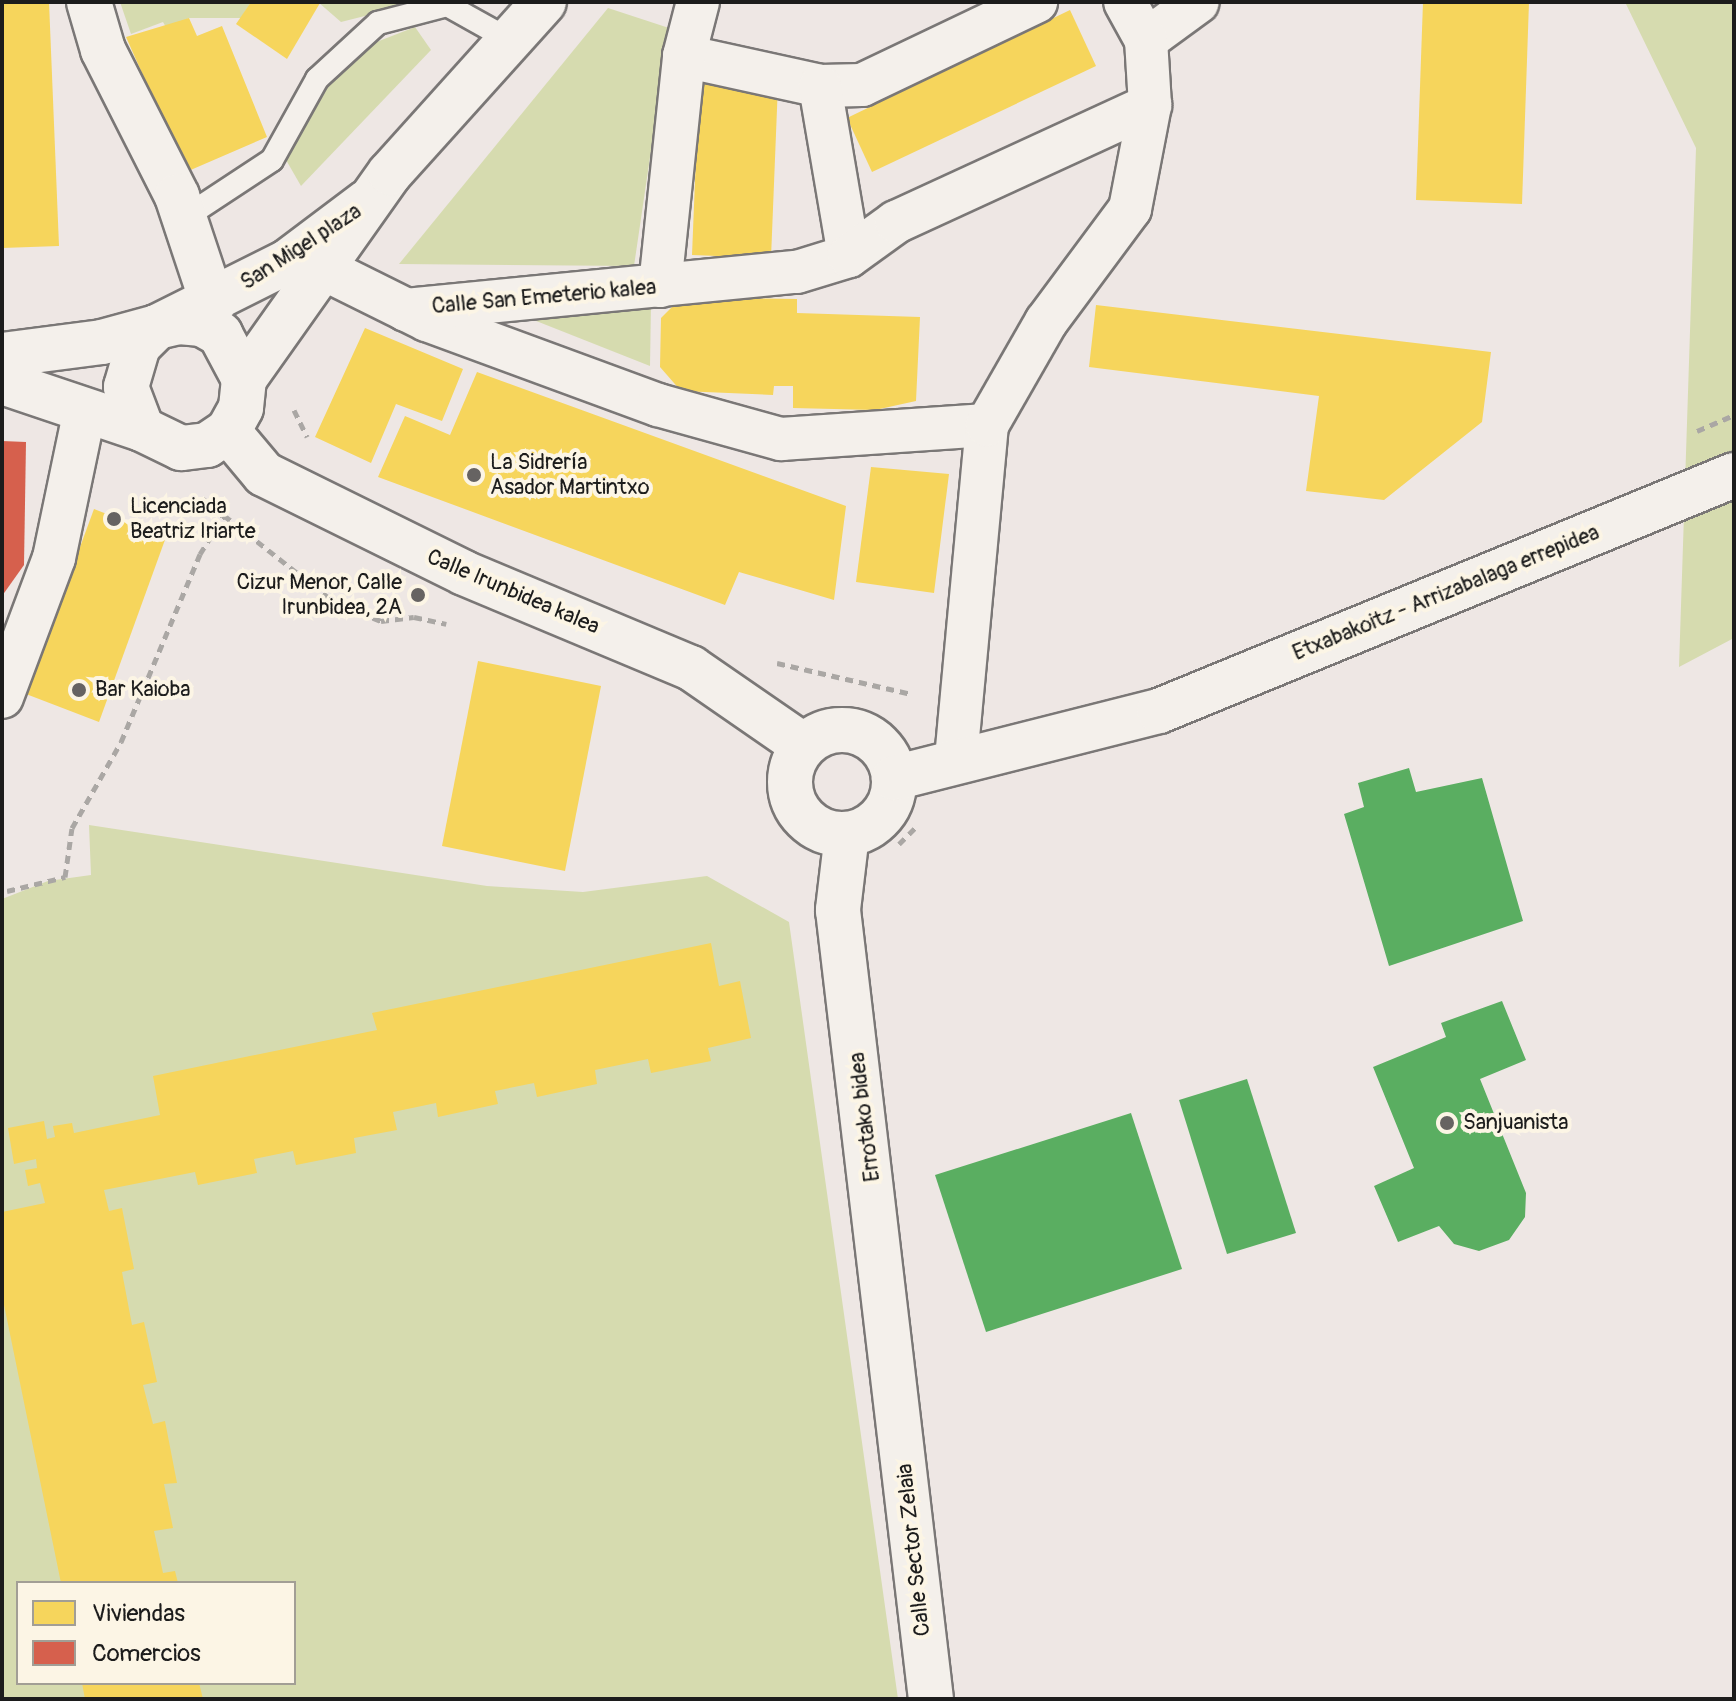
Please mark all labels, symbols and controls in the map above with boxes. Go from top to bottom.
street label: San Migel plaza [236,198,366,296]
street label: Calle San Emeterio kalea [431,274,657,320]
place label: La Sidrería Asador Martintxo [490,449,650,500]
marker: La Sidrería Asador Martintxo [465,466,483,484]
place label: Licenciada Beatriz Iriarte [130,493,256,544]
marker: Licenciada Beatriz Iriarte [105,510,123,528]
street label: Etxabakoitz - Arrizabalaga errepidea [1289,519,1603,667]
street label: Calle Irunbidea kalea [423,544,603,640]
place label: Cizur Menor, Calle Irunbidea, 2A [237,569,402,620]
marker: Cizur Menor, Calle Irunbidea, 2A [409,586,427,604]
place label: Bar Kaioba [95,677,191,703]
marker: Bar Kaioba [70,681,88,699]
street label: Errotako bidea [844,1051,886,1183]
place label: Sanjuanista [1463,1110,1568,1136]
marker: Sanjuanista [1438,1114,1456,1132]
street label: Calle Sector Zelaia [892,1462,936,1638]
legend [16,1581,296,1685]
text: Viviendas [92,1599,185,1628]
text: Comercios [92,1639,201,1668]

